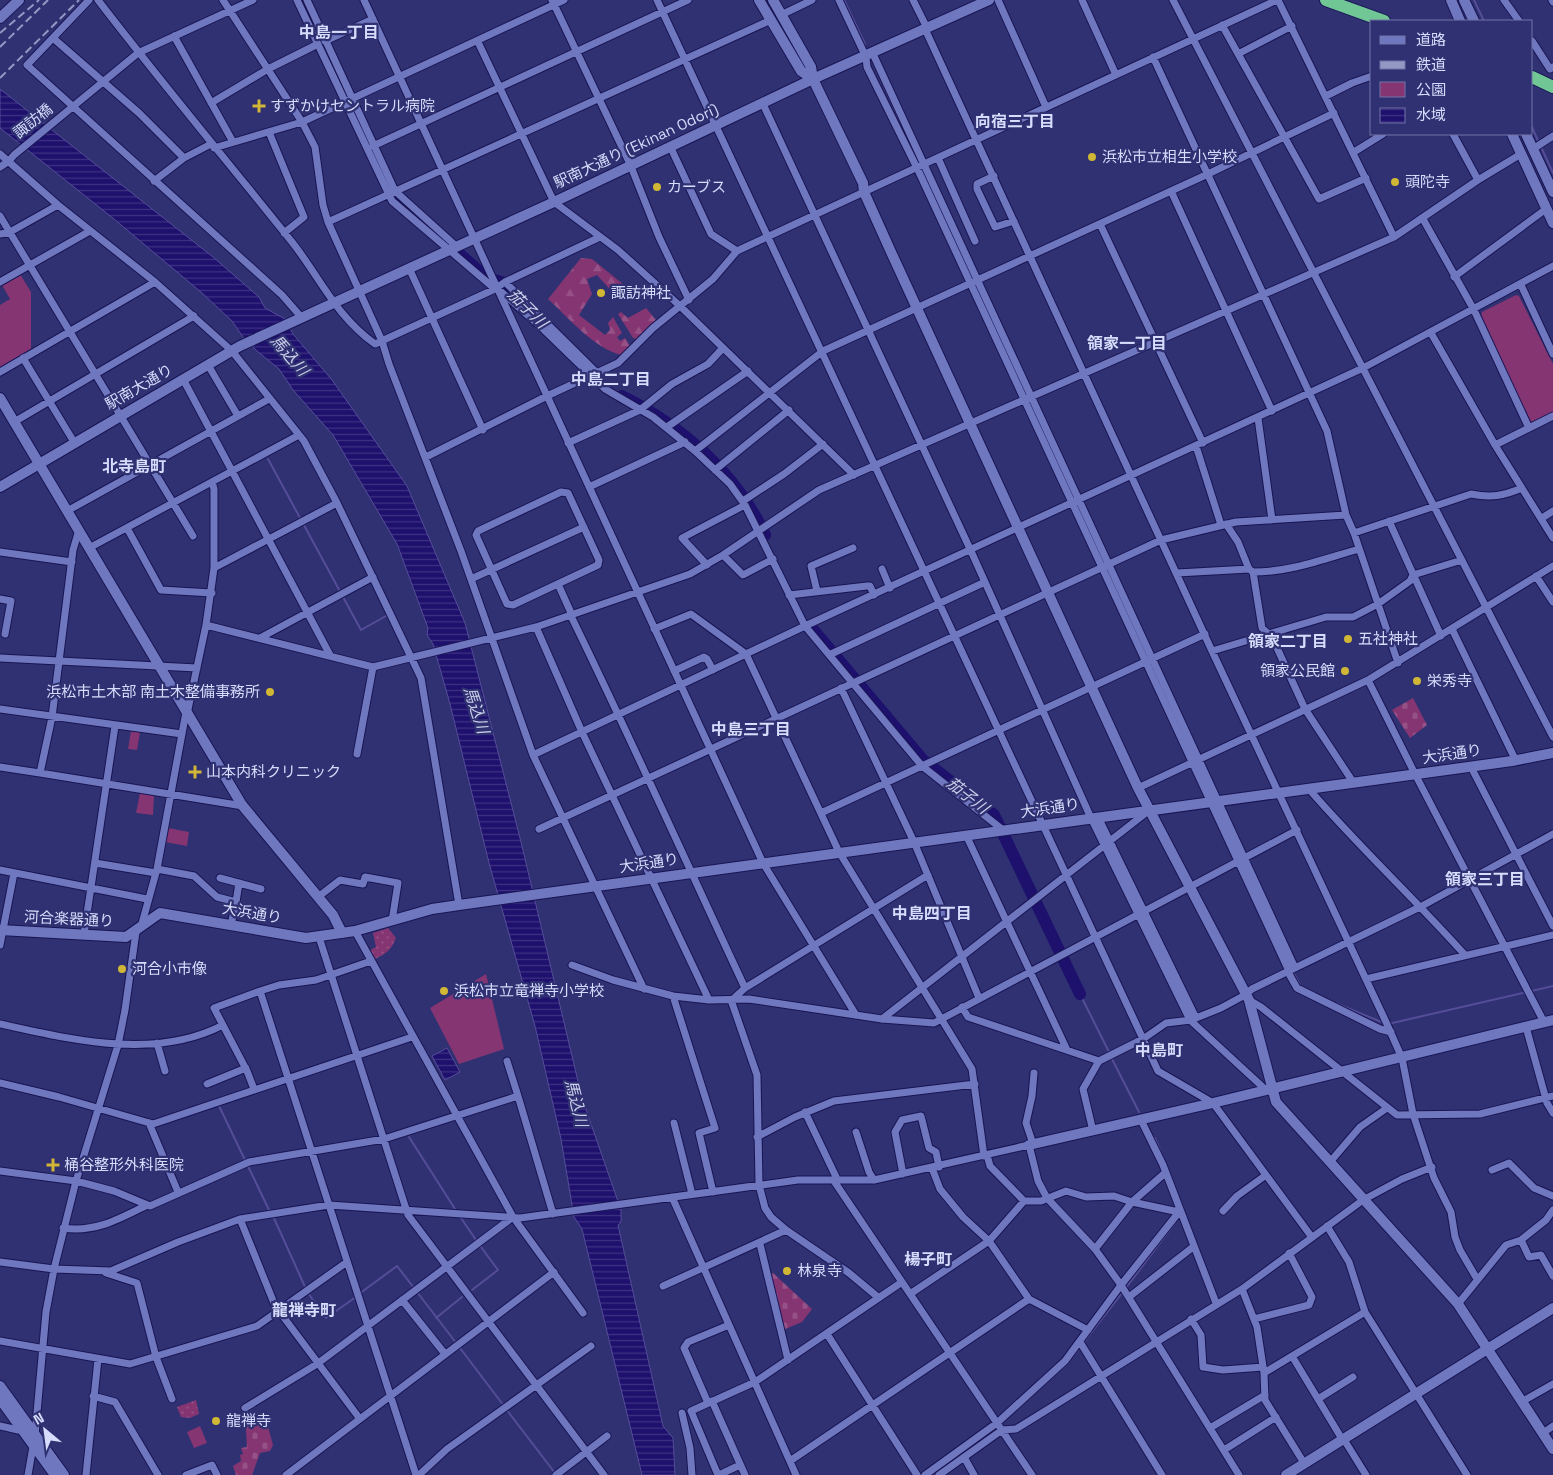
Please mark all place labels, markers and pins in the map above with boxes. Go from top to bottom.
place label: すずかけセントラル病院 [270,96,435,115]
marker: すずかけセントラル病院 [252,99,266,113]
place label: 浜松市立相生小学校 [1102,147,1237,166]
marker: 浜松市立相生小学校 [1086,151,1098,163]
place label: 頭陀寺 [1405,172,1450,191]
marker: 頭陀寺 [1389,176,1401,188]
place label: カーブス [667,177,726,196]
marker: カーブス [651,181,663,193]
place label: 諏訪神社 [611,283,671,302]
marker: 諏訪神社 [595,287,607,299]
place label: 五社神社 [1358,629,1418,648]
marker: 五社神社 [1342,633,1354,645]
place label: 領家公民館 [1260,661,1335,680]
marker: 領家公民館 [1339,665,1351,677]
place label: 栄秀寺 [1427,671,1472,690]
marker: 栄秀寺 [1411,675,1423,687]
place label: 浜松市土木部 南土木整備事務所 [46,682,260,701]
marker: 浜松市土木部 南土木整備事務所 [264,686,276,698]
place label: 山本内科クリニック [206,762,341,781]
marker: 山本内科クリニック [188,765,202,779]
place label: 河合小市像 [132,959,207,978]
marker: 河合小市像 [116,963,128,975]
place label: 浜松市立竜禅寺小学校 [454,981,604,1000]
marker: 浜松市立竜禅寺小学校 [438,985,450,997]
place label: 桶谷整形外科医院 [64,1155,184,1174]
marker: 桶谷整形外科医院 [46,1158,60,1172]
place label: 林泉寺 [797,1261,842,1280]
marker: 林泉寺 [781,1265,793,1277]
place label: 龍禅寺 [226,1411,271,1430]
marker: 龍禅寺 [210,1415,222,1427]

